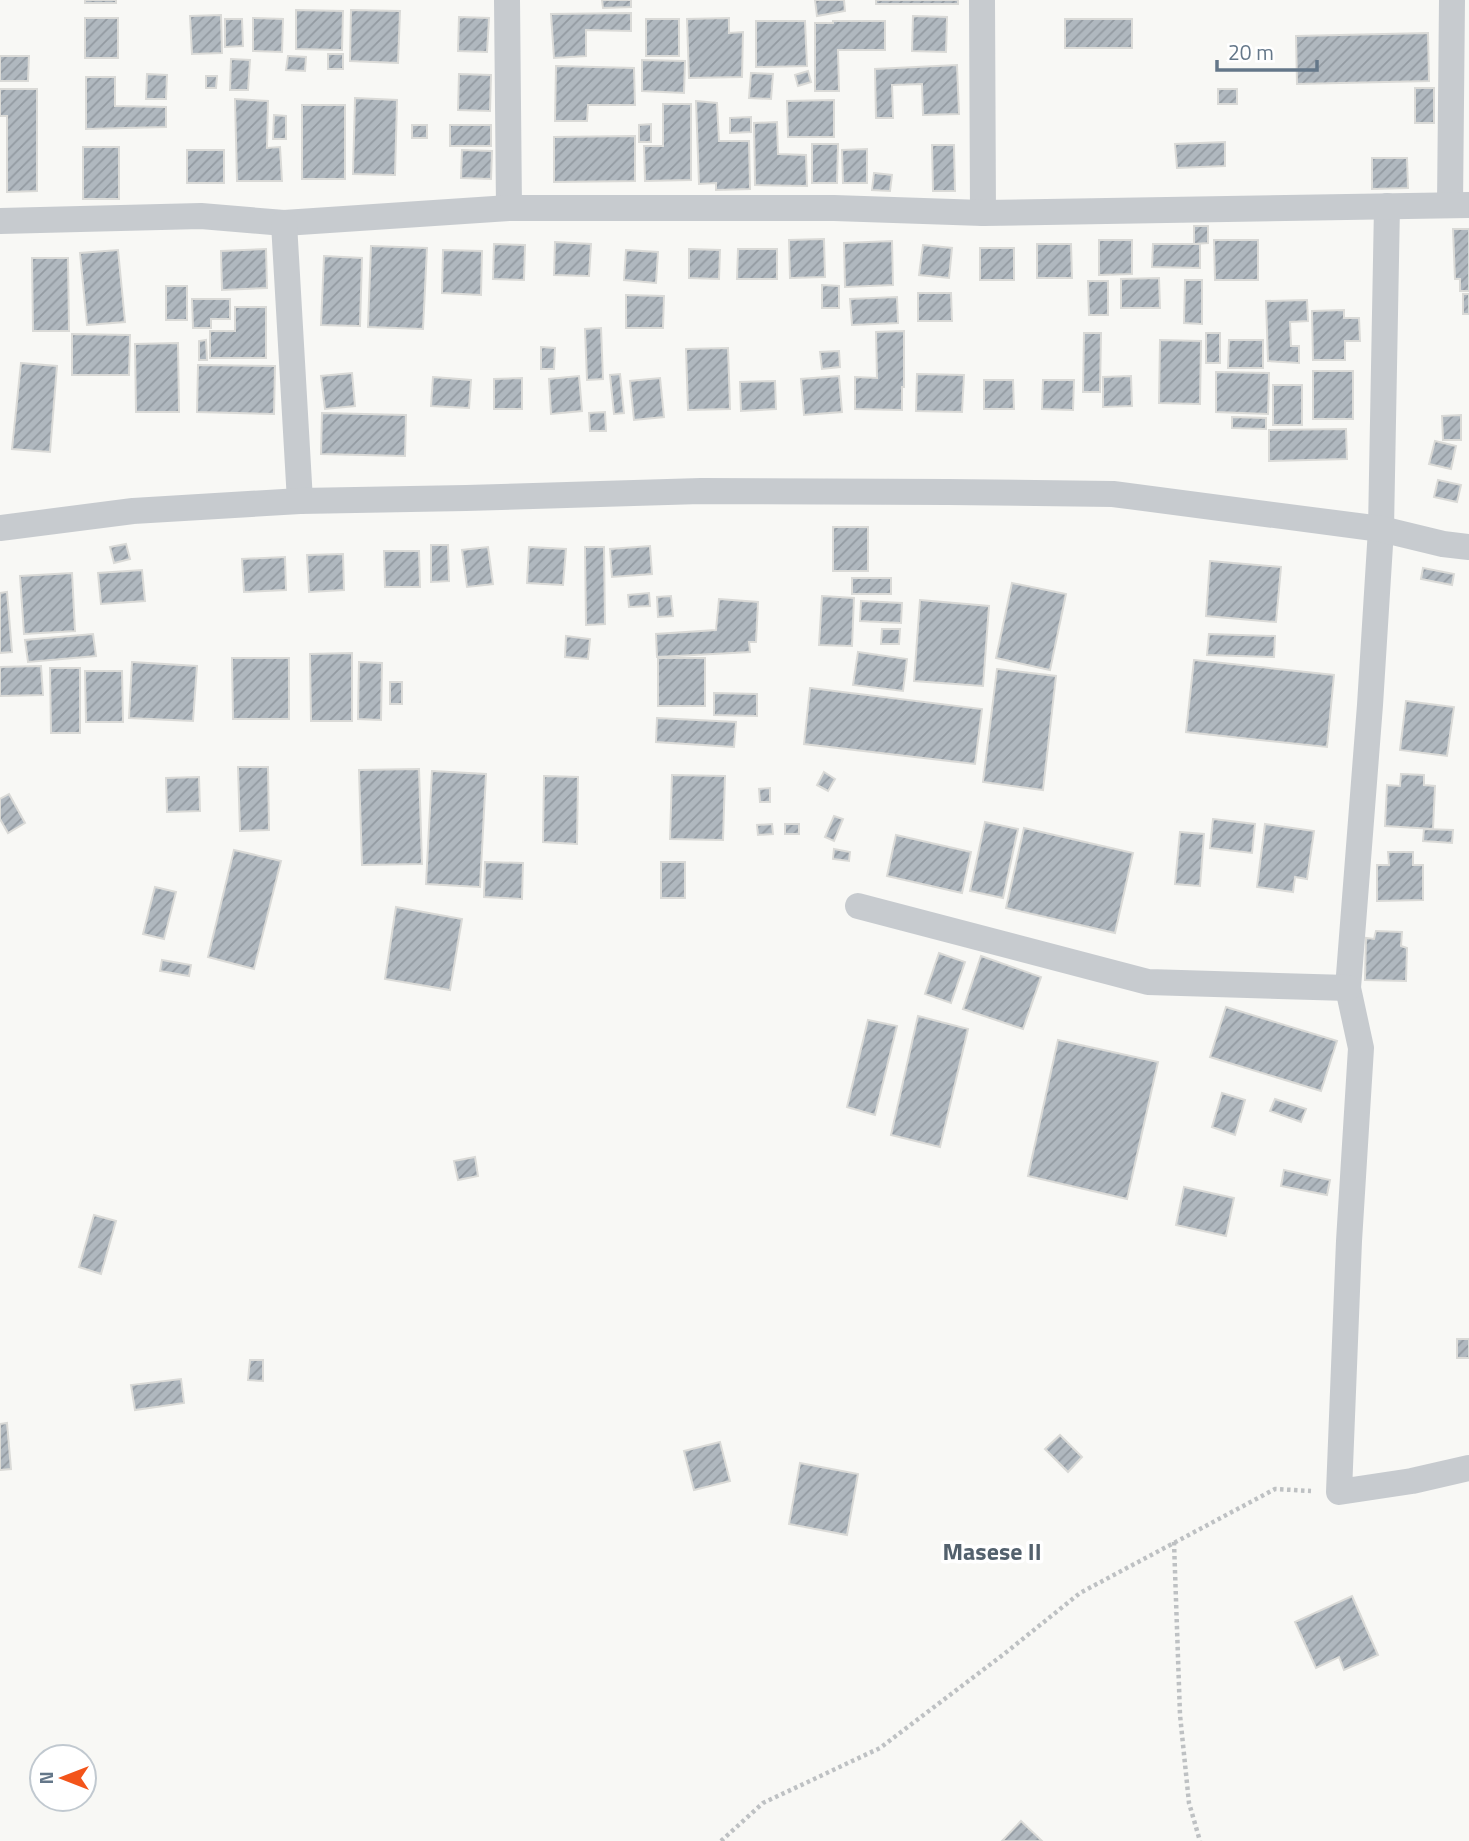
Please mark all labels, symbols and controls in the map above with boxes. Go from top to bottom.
scale bar [1217,28,1317,72]
text: 20 m [1228,36,1274,68]
district label: Masese II [943,1533,1042,1569]
north arrow [28,1743,98,1813]
text: N [31,1771,60,1785]

